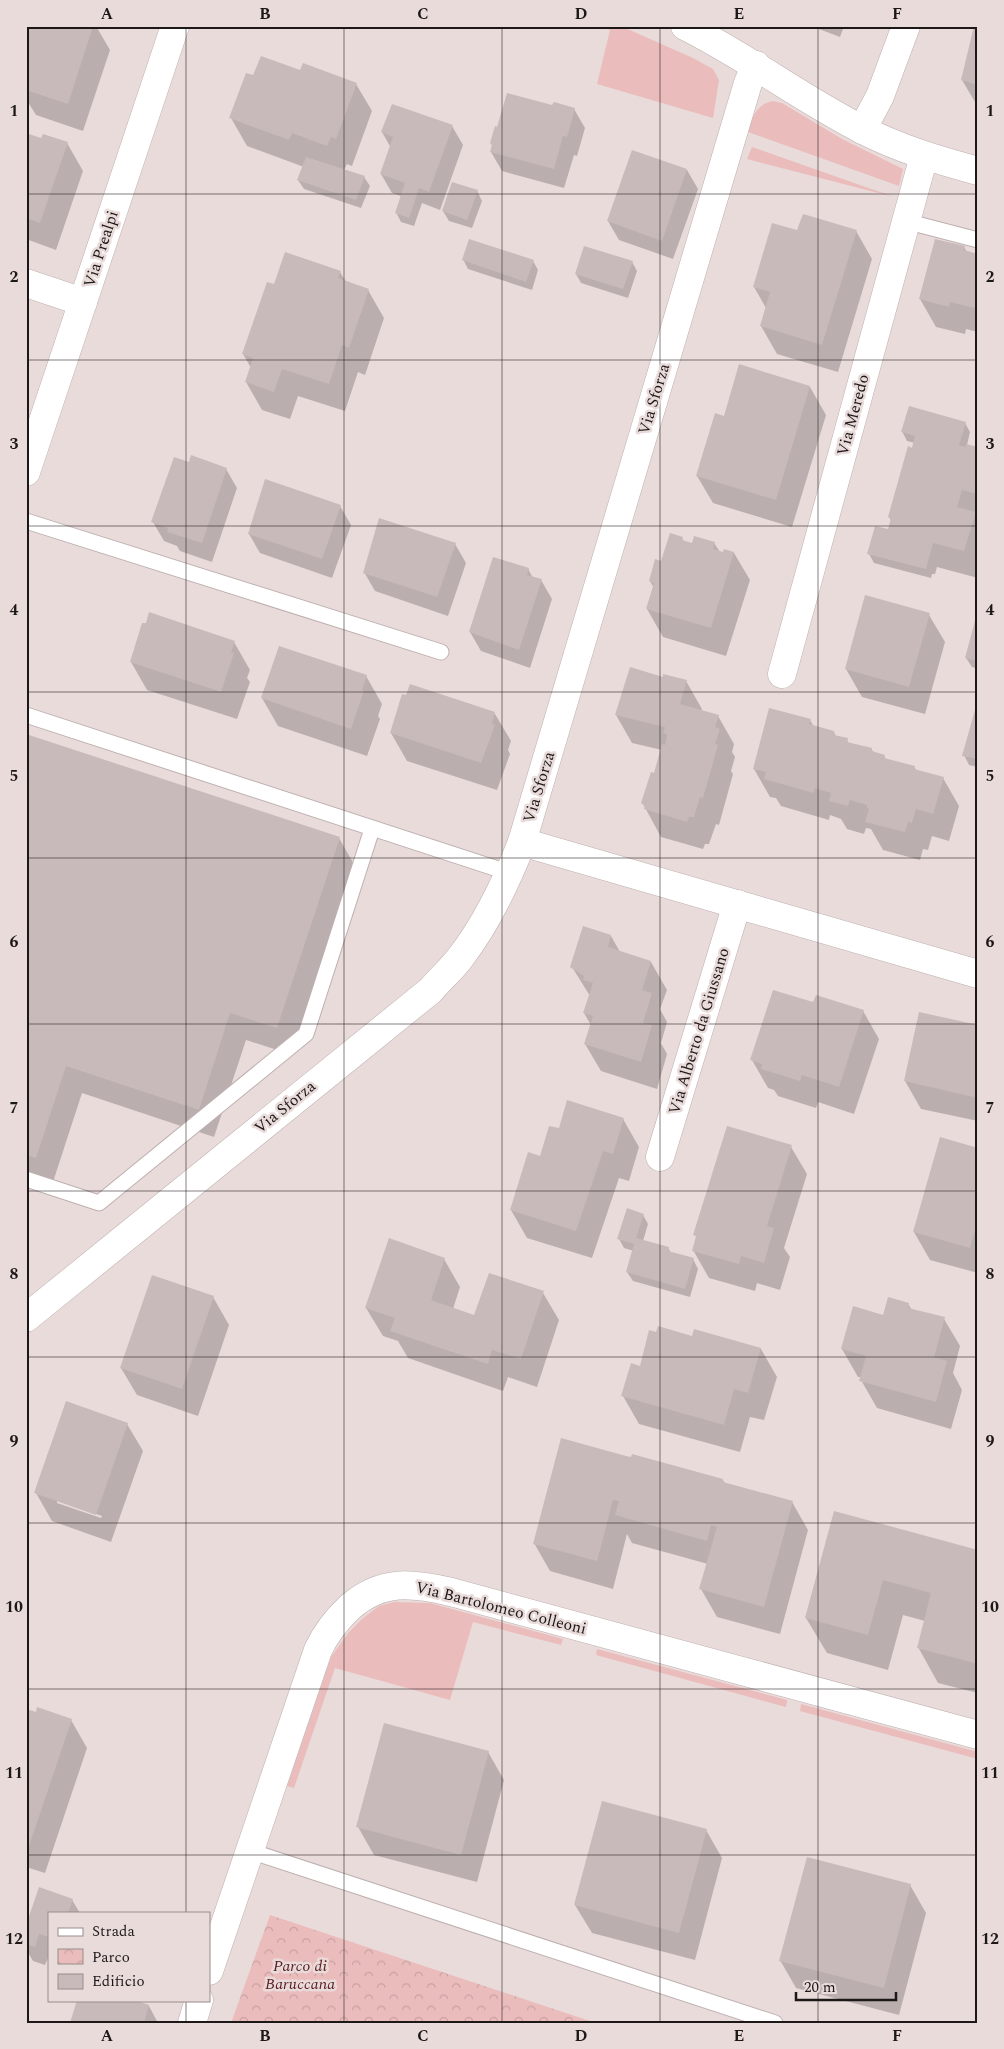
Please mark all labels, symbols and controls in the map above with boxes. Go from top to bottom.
text: A [101,2,114,26]
text: B [259,2,271,26]
text: C [417,2,429,26]
text: D [575,2,588,26]
text: E [734,2,744,26]
text: F [892,2,902,26]
text: 1 [10,99,18,123]
text: 1 [986,99,994,123]
street label: Via Prealpi [77,208,125,290]
text: 2 [10,265,19,289]
text: 2 [986,265,995,289]
street label: Via Sforza [632,360,676,438]
street label: Via Meredo [831,372,875,458]
text: 3 [10,432,19,456]
text: 3 [986,432,995,456]
text: 4 [10,598,19,622]
text: 4 [986,598,995,622]
street label: Via Sforza [517,748,561,826]
text: 5 [10,764,18,788]
text: 5 [986,764,994,788]
text: 6 [10,930,19,954]
text: 6 [986,930,995,954]
street label: Via Alberto da Giussano [662,945,736,1117]
street label: Via Sforza [249,1074,321,1139]
text: 7 [10,1096,19,1120]
text: 7 [986,1096,995,1120]
text: 8 [10,1262,19,1286]
text: 8 [986,1262,995,1286]
text: 9 [10,1429,19,1453]
text: 9 [986,1429,995,1453]
street label: Via Bartolomeo Colleoni [413,1575,589,1641]
text: 10 [5,1595,23,1619]
text: 10 [981,1595,999,1619]
text: 11 [5,1761,23,1785]
text: 11 [981,1761,999,1785]
legend [48,1912,210,2002]
text: Strada [92,1920,135,1943]
text: 12 [5,1927,23,1951]
text: 12 [981,1927,999,1951]
text: Parco [92,1946,130,1969]
park label: Parco di Baruccana [265,1954,335,1996]
scale bar [796,1969,896,2001]
text: Edificio [92,1970,145,1993]
text: 20 m [804,1976,836,1999]
text: A [101,2024,114,2048]
text: B [259,2024,271,2048]
text: C [417,2024,429,2048]
text: D [575,2024,588,2048]
text: E [734,2024,744,2048]
text: F [892,2024,902,2048]

